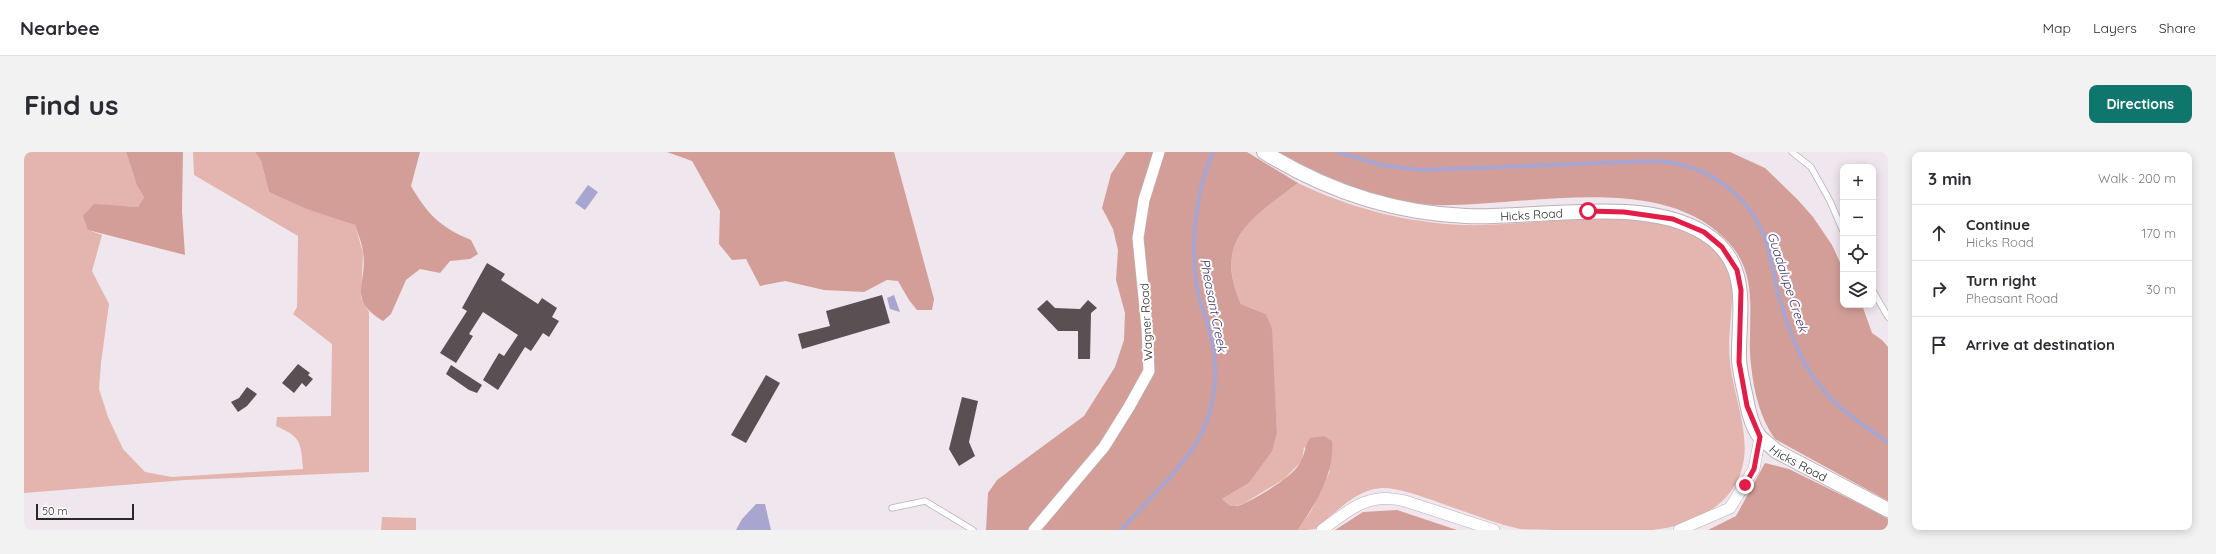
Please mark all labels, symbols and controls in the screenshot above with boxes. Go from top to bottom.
text: Nearbee [20,16,100,40]
text: Map [2042,19,2071,37]
text: Layers [2093,19,2137,37]
text: Share [2159,19,2196,37]
button: Directions [2089,85,2192,123]
text: Find us [24,87,118,122]
map controls [1840,164,1876,308]
button: + [1840,164,1876,200]
text: 3 min [1928,168,1972,189]
text: Walk · 200 m [2098,170,2176,186]
button: − [1840,200,1876,236]
route start [1579,202,1597,220]
street label: Hicks Road [1500,205,1563,223]
text: Continue [1966,215,2030,234]
icon: ahead [1928,222,1950,244]
text: 170 m [2141,225,2176,241]
water label: Guadalupe Creek [1764,230,1812,335]
text: Hicks Road [1966,234,2034,250]
button: locate [1840,236,1876,272]
water label: Pheasant Creek [1197,257,1231,354]
text: Turn right [1966,271,2037,290]
button: layers [1840,272,1876,308]
icon: right [1928,278,1950,300]
text: 30 m [2146,281,2176,297]
street label: Wagner Road [1136,283,1156,361]
text: Pheasant Road [1966,290,2058,306]
icon: arrive [1928,334,1950,356]
text: Arrive at destination [1966,335,2115,354]
street label: Hicks Road [1767,442,1830,484]
route end [1736,476,1754,494]
scale bar [36,502,134,521]
text: 50 m [42,504,68,518]

